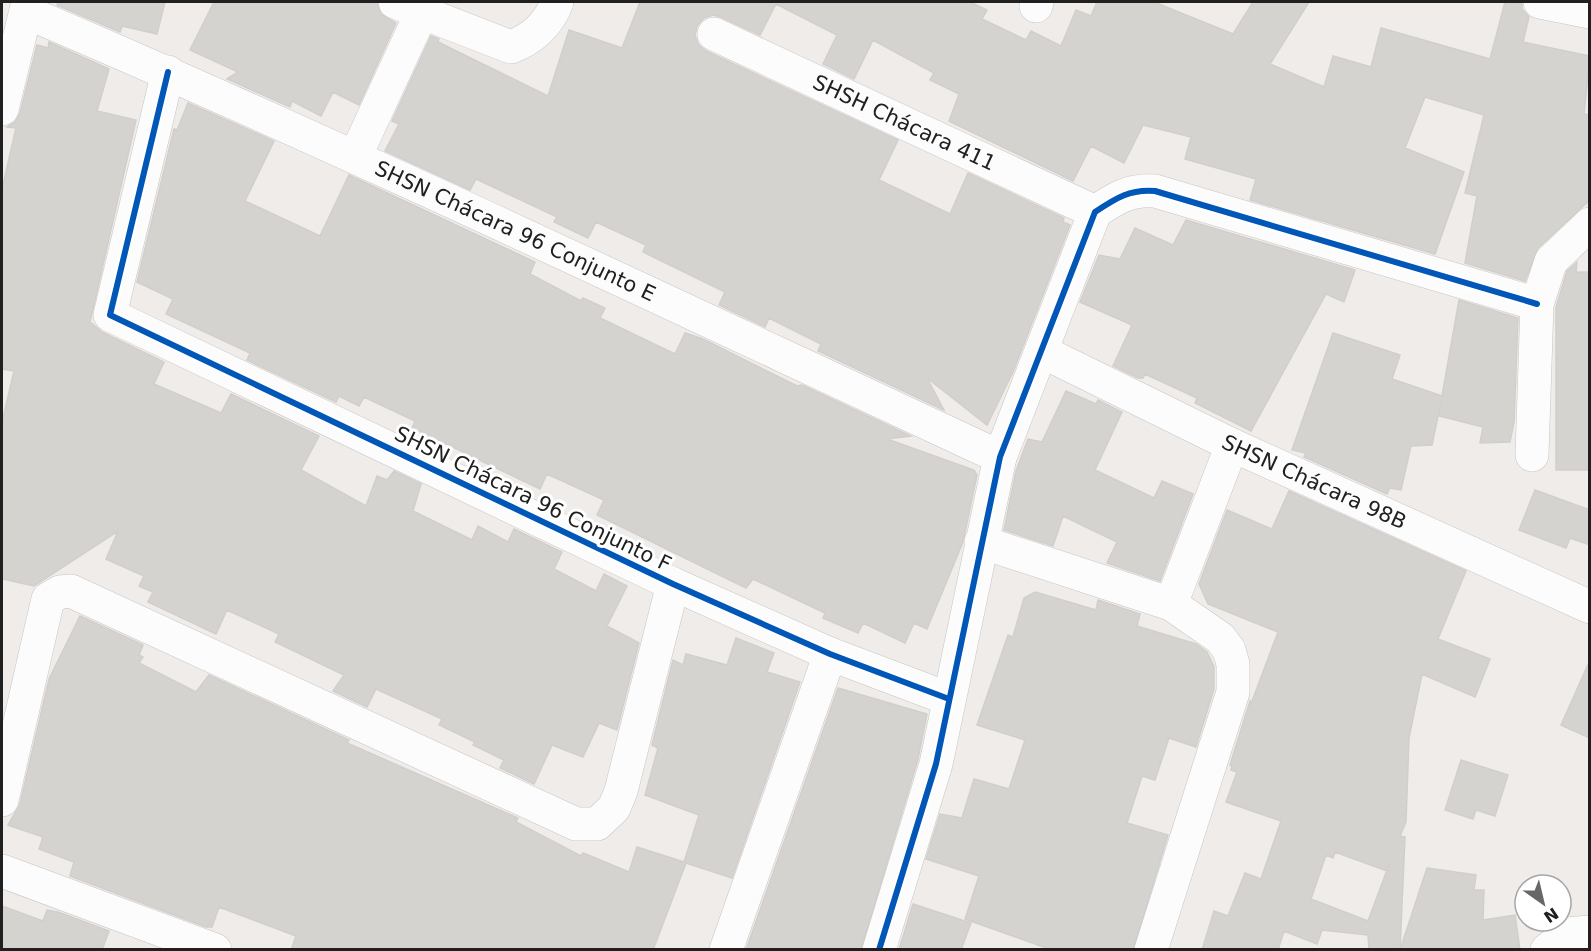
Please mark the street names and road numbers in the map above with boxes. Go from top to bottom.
street label: SHSH Chácara 411 [809,70,999,176]
street label: SHSN Chácara 96 Conjunto E [371,156,659,306]
street label: SHSN Chácara 96 Conjunto F [391,421,675,577]
street label: SHSN Chácara 98B [1218,430,1410,534]

